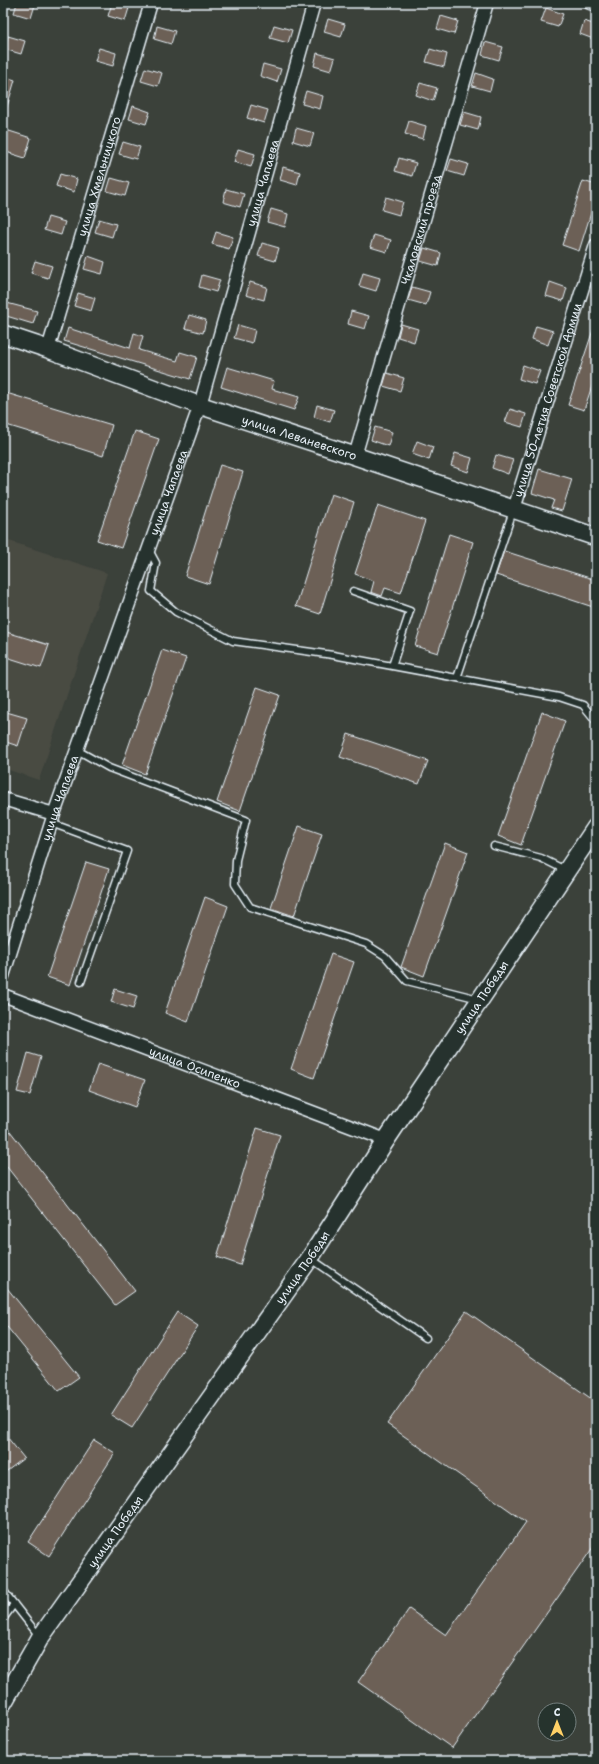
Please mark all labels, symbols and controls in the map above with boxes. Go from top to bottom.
street label: улица Хмельницкого [74,115,125,238]
street label: улица Чапаева [243,137,283,228]
street label: Чкаловский проезд [397,172,445,286]
street label: улица 50-летия Советской Армии [510,301,586,499]
street label: улица Леваневского [240,411,359,464]
street label: улица Чапаева [146,447,192,538]
street label: улица Чапаева [38,752,83,843]
street label: улица Победы [451,957,512,1037]
street label: улица Осипенко [147,1043,243,1092]
street label: улица Победы [272,1228,333,1307]
street label: улица Победы [84,1492,147,1571]
north arrow [537,1702,577,1742]
text: С [554,1705,561,1720]

